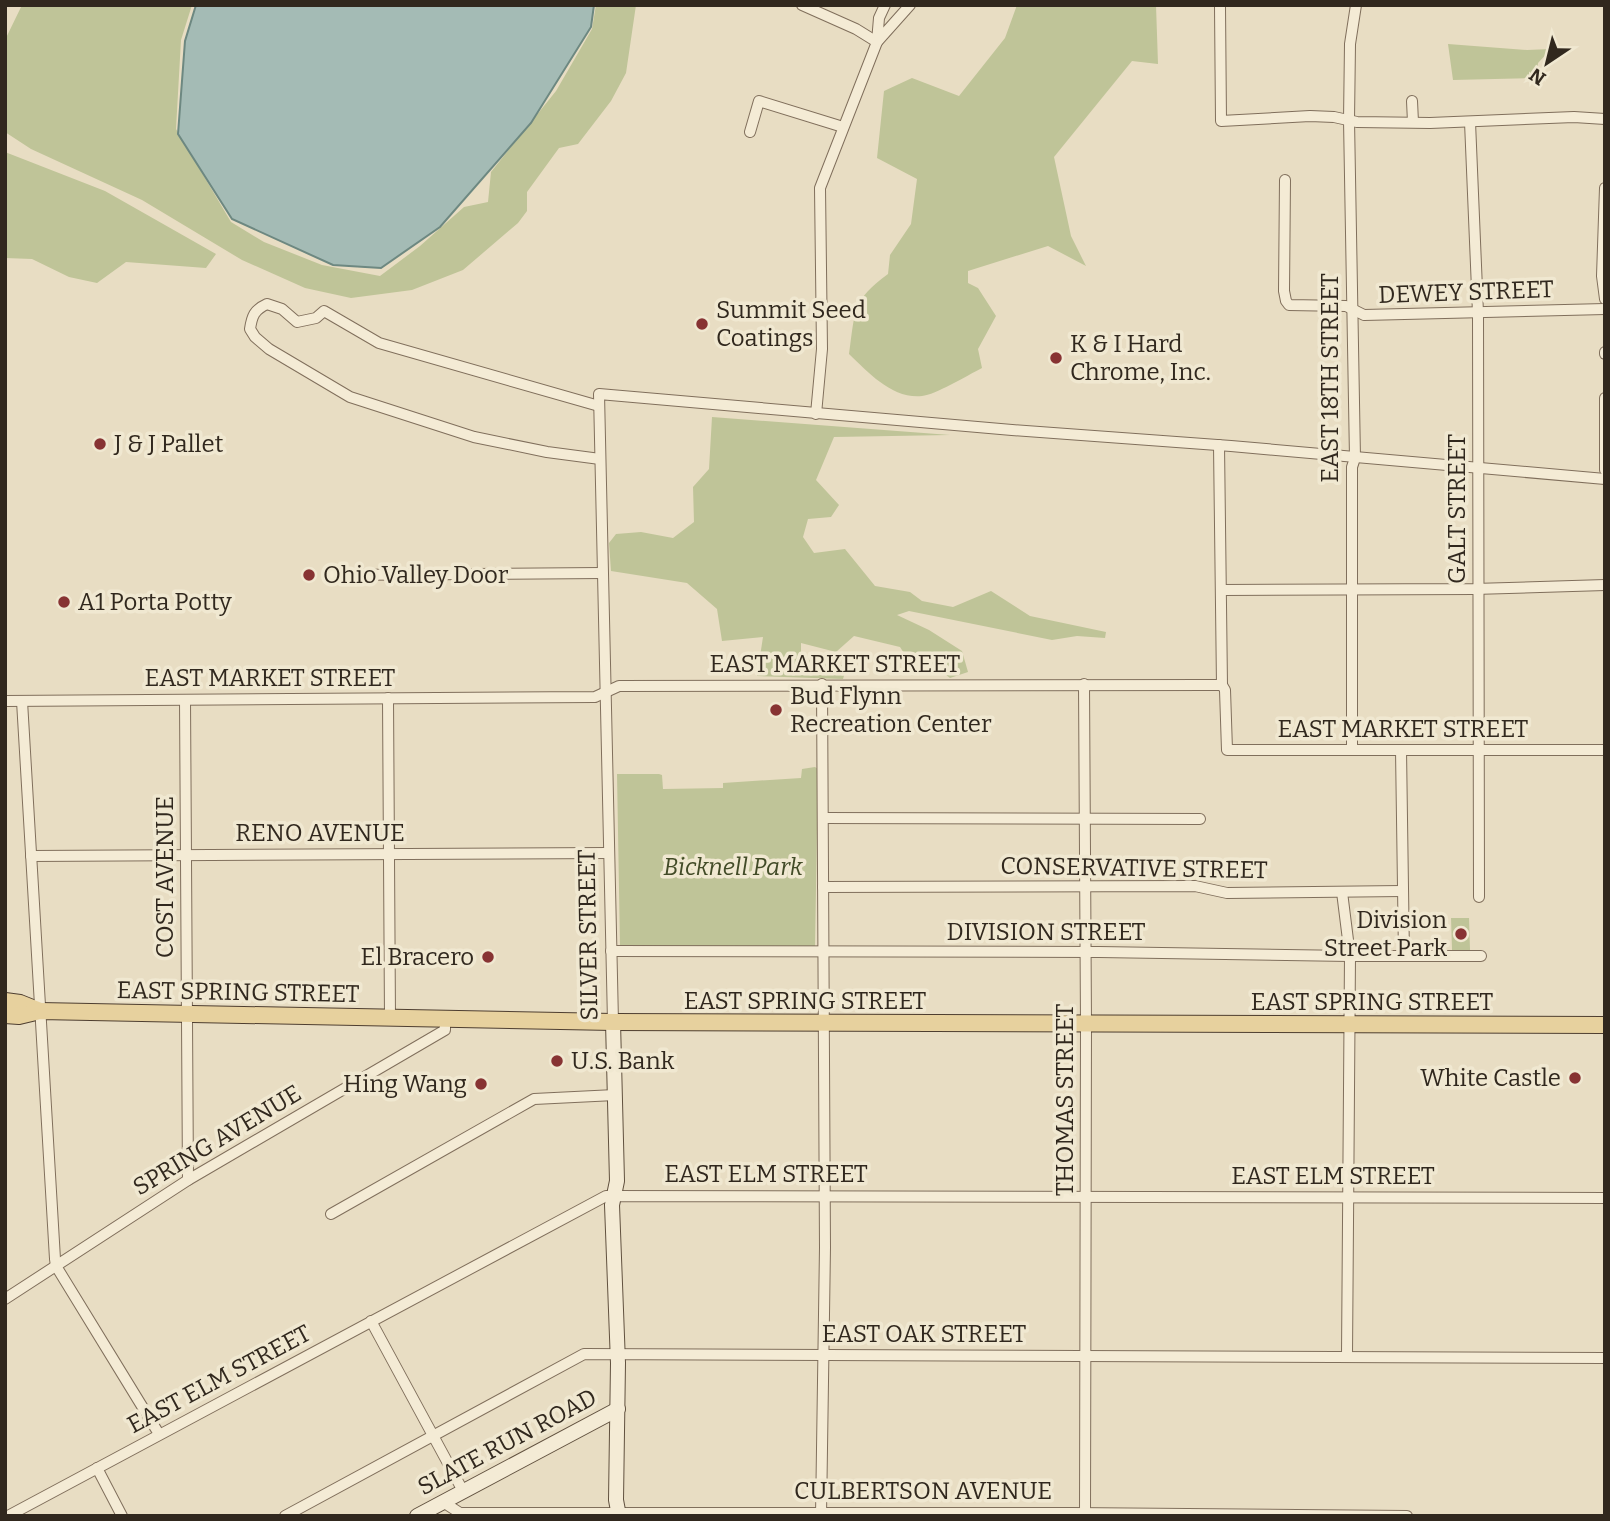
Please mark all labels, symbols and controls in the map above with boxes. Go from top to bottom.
north arrow [1512,28,1582,98]
text: N [1525,63,1550,90]
street label: EAST 18TH STREET [1316,273,1344,483]
street label: DEWEY STREET [1378,275,1554,309]
place label: Summit Seed Coatings [716,296,866,352]
marker: Summit Seed Coatings [694,316,710,332]
place label: K & I Hard Chrome, Inc. [1070,330,1211,386]
marker: K & I Hard Chrome, Inc. [1048,350,1064,366]
place label: J & J Pallet [113,430,224,458]
street label: GALT STREET [1443,434,1471,584]
marker: J & J Pallet [92,436,108,452]
place label: Ohio Valley Door [323,561,509,589]
marker: Ohio Valley Door [301,567,317,583]
place label: A1 Porta Potty [78,588,232,616]
marker: A1 Porta Potty [56,594,72,610]
street label: EAST MARKET STREET [710,650,960,678]
street label: EAST MARKET STREET [145,664,395,692]
place label: Bud Flynn Recreation Center [790,682,992,738]
marker: Bud Flynn Recreation Center [768,702,784,718]
street label: EAST MARKET STREET [1278,715,1528,743]
street label: COST AVENUE [151,796,179,958]
street label: RENO AVENUE [235,819,405,847]
street label: SILVER STREET [573,849,603,1021]
street label: CONSERVATIVE STREET [1000,852,1268,884]
park label: Bicknell Park [663,853,804,881]
place label: Division Street Park [1324,906,1447,962]
street label: DIVISION STREET [946,918,1146,946]
marker: Division Street Park [1453,926,1469,942]
place label: El Bracero [361,943,474,971]
marker: El Bracero [480,949,496,965]
street label: EAST SPRING STREET [116,976,360,1008]
street label: EAST SPRING STREET [684,987,926,1015]
street label: EAST SPRING STREET [1251,988,1493,1016]
street label: THOMAS STREET [1051,1004,1079,1196]
place label: U.S. Bank [571,1047,675,1075]
marker: U.S. Bank [549,1053,565,1069]
place label: White Castle [1420,1064,1561,1092]
place label: Hing Wang [343,1070,467,1098]
marker: White Castle [1567,1070,1583,1086]
marker: Hing Wang [473,1076,489,1092]
street label: SPRING AVENUE [128,1079,306,1201]
street label: EAST ELM STREET [664,1160,868,1188]
street label: EAST ELM STREET [1231,1162,1435,1190]
street label: EAST ELM STREET [123,1319,315,1439]
street label: EAST OAK STREET [822,1320,1026,1348]
street label: SLATE RUN ROAD [413,1383,601,1501]
street label: CULBERTSON AVENUE [794,1477,1052,1505]

